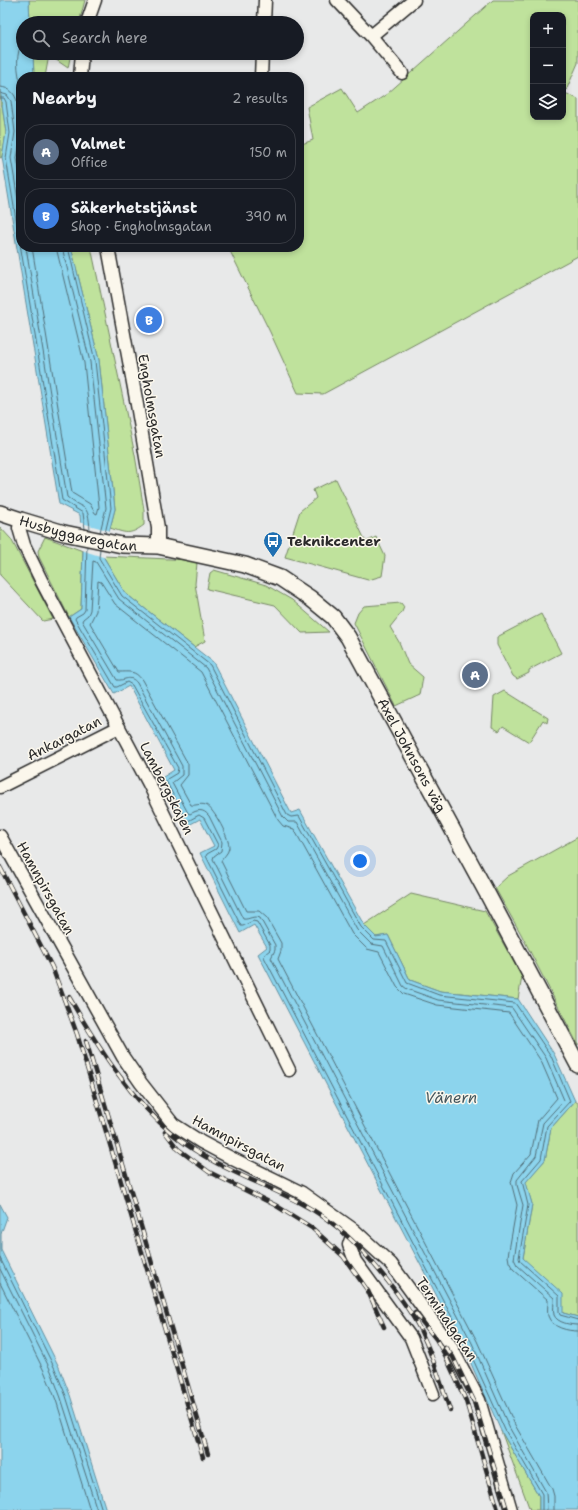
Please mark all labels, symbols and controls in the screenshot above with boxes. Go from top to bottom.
map controls [530,12,566,120]
button: + [530,12,566,48]
search box [16,16,304,60]
icon: search [30,27,52,49]
text: Search here [62,28,148,48]
button: − [530,48,566,84]
button: layers [530,84,566,120]
text: Nearby [32,87,97,109]
text: 2 results [232,90,288,107]
text: Valmet [71,134,126,154]
text: A [41,144,51,161]
text: 150 m [249,144,287,161]
text: Office [71,154,108,171]
text: Säkerhetstjänst [71,198,197,218]
text: B [42,208,50,225]
text: 390 m [245,208,287,225]
text: Shop · Engholmsgatan [71,218,212,235]
pin: B [136,305,162,335]
street label: Engholmsgatan [134,353,170,460]
street label: Husbyggaregatan [17,511,138,554]
bus stop icon: Teknikcenter [262,530,284,558]
place label: Teknikcenter [287,532,381,550]
pin: A [462,660,488,690]
street label: Axel Johnsons väg [374,695,450,816]
street label: Ankargatan [24,711,104,764]
street label: Lambergskajen [136,739,198,838]
street label: Hamnpirsgatan [13,838,79,938]
your location [350,851,370,871]
water label: Vänern [425,1088,477,1108]
street label: Hamnpirsgatan [189,1111,289,1175]
street label: Terminalgatan [412,1273,482,1365]

